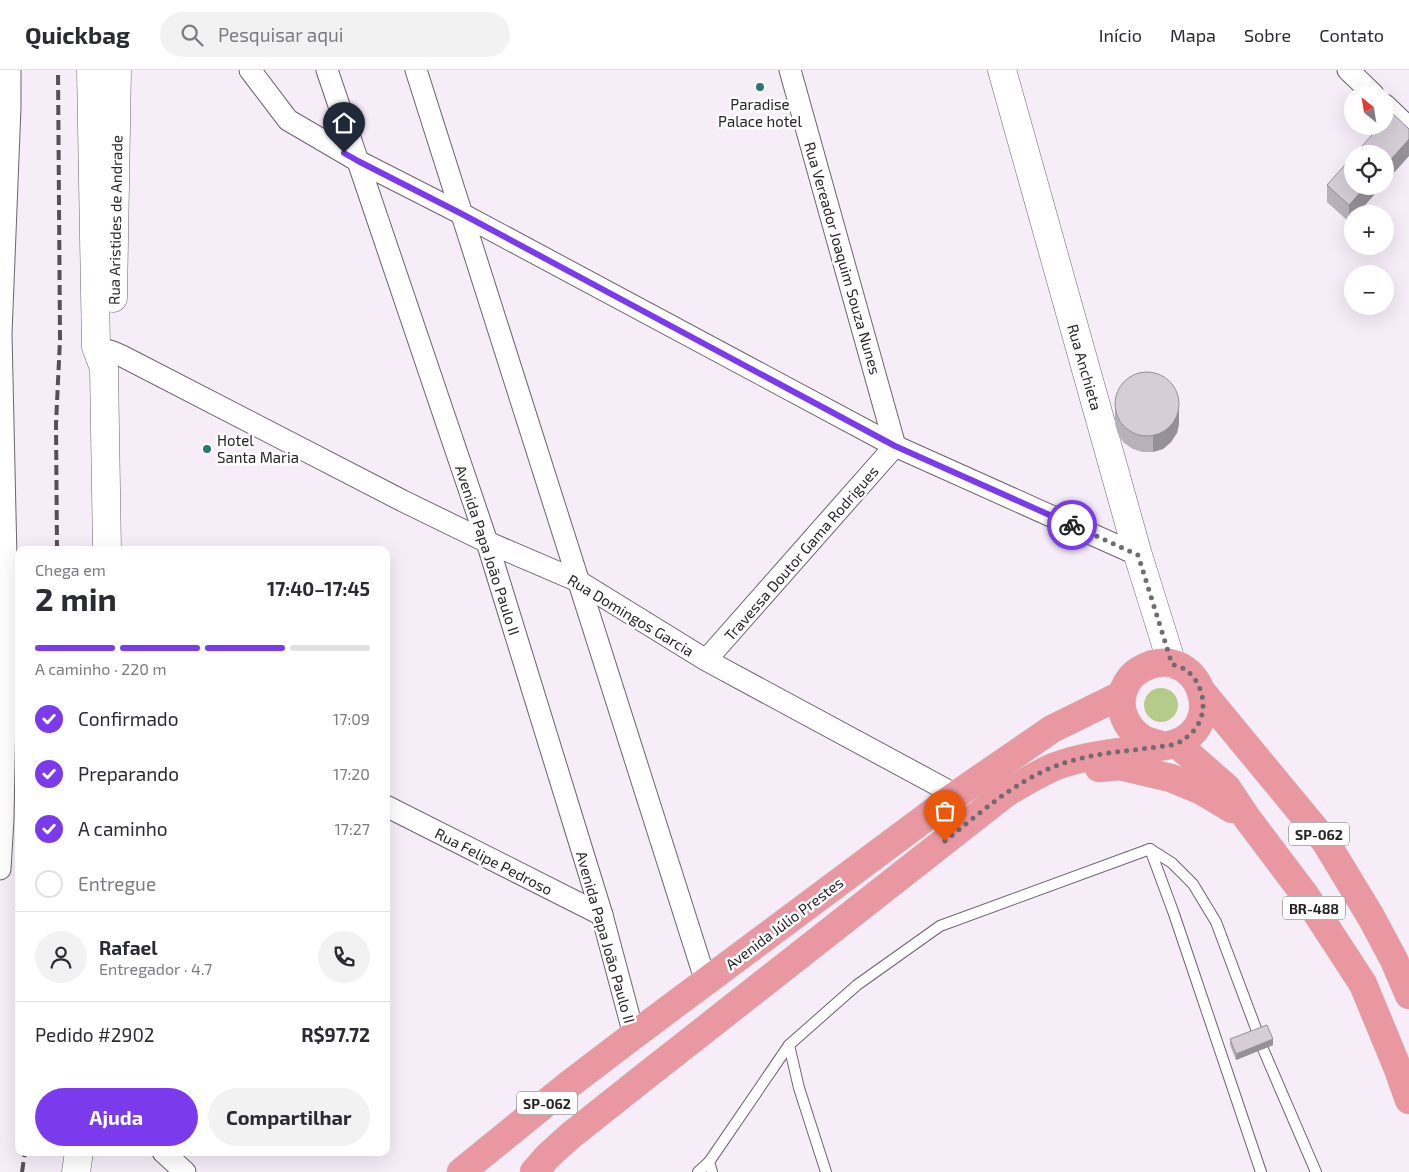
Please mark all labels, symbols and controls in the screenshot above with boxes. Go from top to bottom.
search box [160,12,510,57]
text: Quickbag [25,20,130,49]
icon: search [178,21,206,49]
text: Pesquisar aqui [218,23,344,46]
text: Início [1099,24,1142,46]
text: Mapa [1170,24,1216,46]
text: Sobre [1244,24,1291,46]
text: Contato [1319,24,1384,46]
marker: Paradise Palace hotel [754,81,766,93]
north arrow [1344,85,1394,135]
map controls [1344,85,1394,315]
place label: Paradise Palace hotel [718,95,802,130]
pin [323,102,365,153]
icon: home [330,109,358,137]
street label: Rua Aristides de Andrade [105,135,125,305]
street label: Rua Vereador Joaquim Souza Nunes [801,140,885,376]
button: locate [1344,145,1394,195]
button: + [1344,205,1394,255]
button: − [1344,265,1394,315]
street label: Rua Anchieta [1064,322,1106,412]
place label: Hotel Santa Maria [217,431,299,466]
marker: Hotel Santa Maria [201,443,213,455]
street label: Travessa Doutor Gama Rodrigues [720,462,882,644]
street label: Avenida Papa João Paulo II [452,463,524,637]
courier [1047,500,1097,550]
icon: bike [1058,511,1086,539]
text: Chega em [35,560,106,579]
street label: Rua Domingos Garcia [565,570,697,660]
text: 17:40–17:45 [267,577,370,600]
text: 2 min [35,579,117,617]
text: A caminho · 220 m [35,659,167,678]
icon: check [35,705,63,733]
text: Confirmado [78,707,179,730]
text: 17:09 [333,709,370,728]
icon: check [35,760,63,788]
text: Preparando [78,762,179,785]
text: 17:20 [333,764,370,783]
pin [924,790,966,841]
icon: bag [931,797,959,825]
icon: check [35,815,63,843]
text: A caminho [78,817,168,840]
text: 17:27 [334,819,370,838]
road number: SP-062 [1289,822,1349,846]
street label: Rua Felipe Pedroso [432,824,556,898]
street label: Avenida Papa João Paulo II [573,849,639,1025]
text: Entregue [78,872,156,895]
street label: Avenida Júlio Prestes [722,873,846,973]
road number: BR-488 [1283,896,1345,920]
button: person [35,931,87,983]
button: phone [318,931,370,983]
text: Rafael [99,936,158,959]
text: Entregador · 4.7 [99,959,212,978]
text: Pedido #2902 [35,1023,155,1046]
text: R$97.72 [301,1023,370,1046]
button: Ajuda [35,1088,198,1146]
button: Compartilhar [208,1088,370,1146]
road number: SP-062 [517,1091,577,1114]

